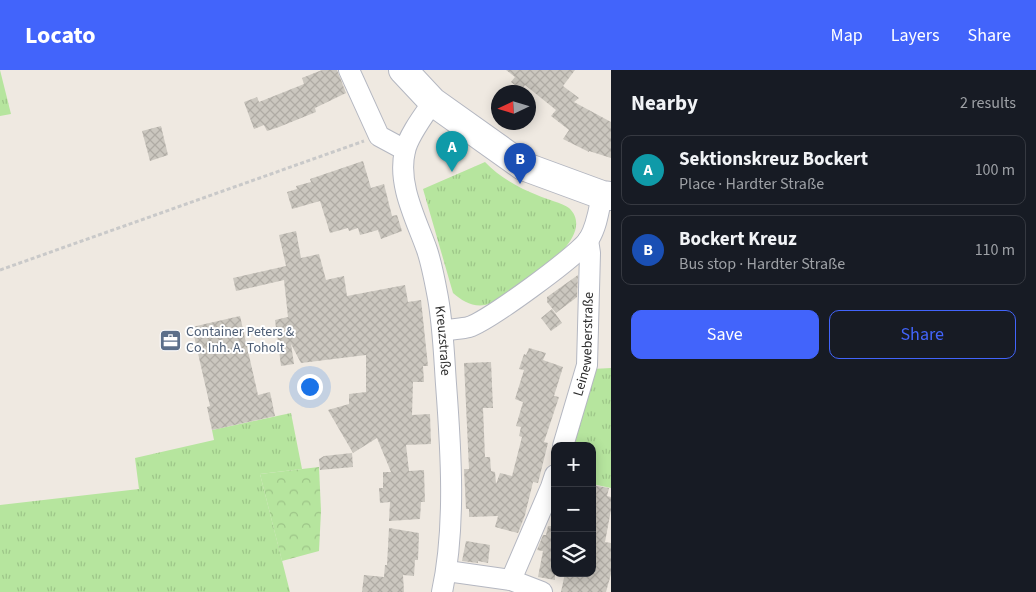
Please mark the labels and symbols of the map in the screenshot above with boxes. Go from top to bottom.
north arrow [491,85,536,130]
pin: A [436,131,468,172]
pin: B [504,143,536,184]
street label: Leineweberstraße [568,292,599,399]
street label: Kreuzstraße [429,304,455,376]
place label: Container Peters & Co. Inh. A. Toholt [186,322,295,358]
office icon: Container Peters & Co. Inh. A. Toholt [158,328,182,352]
your location [297,374,323,400]

